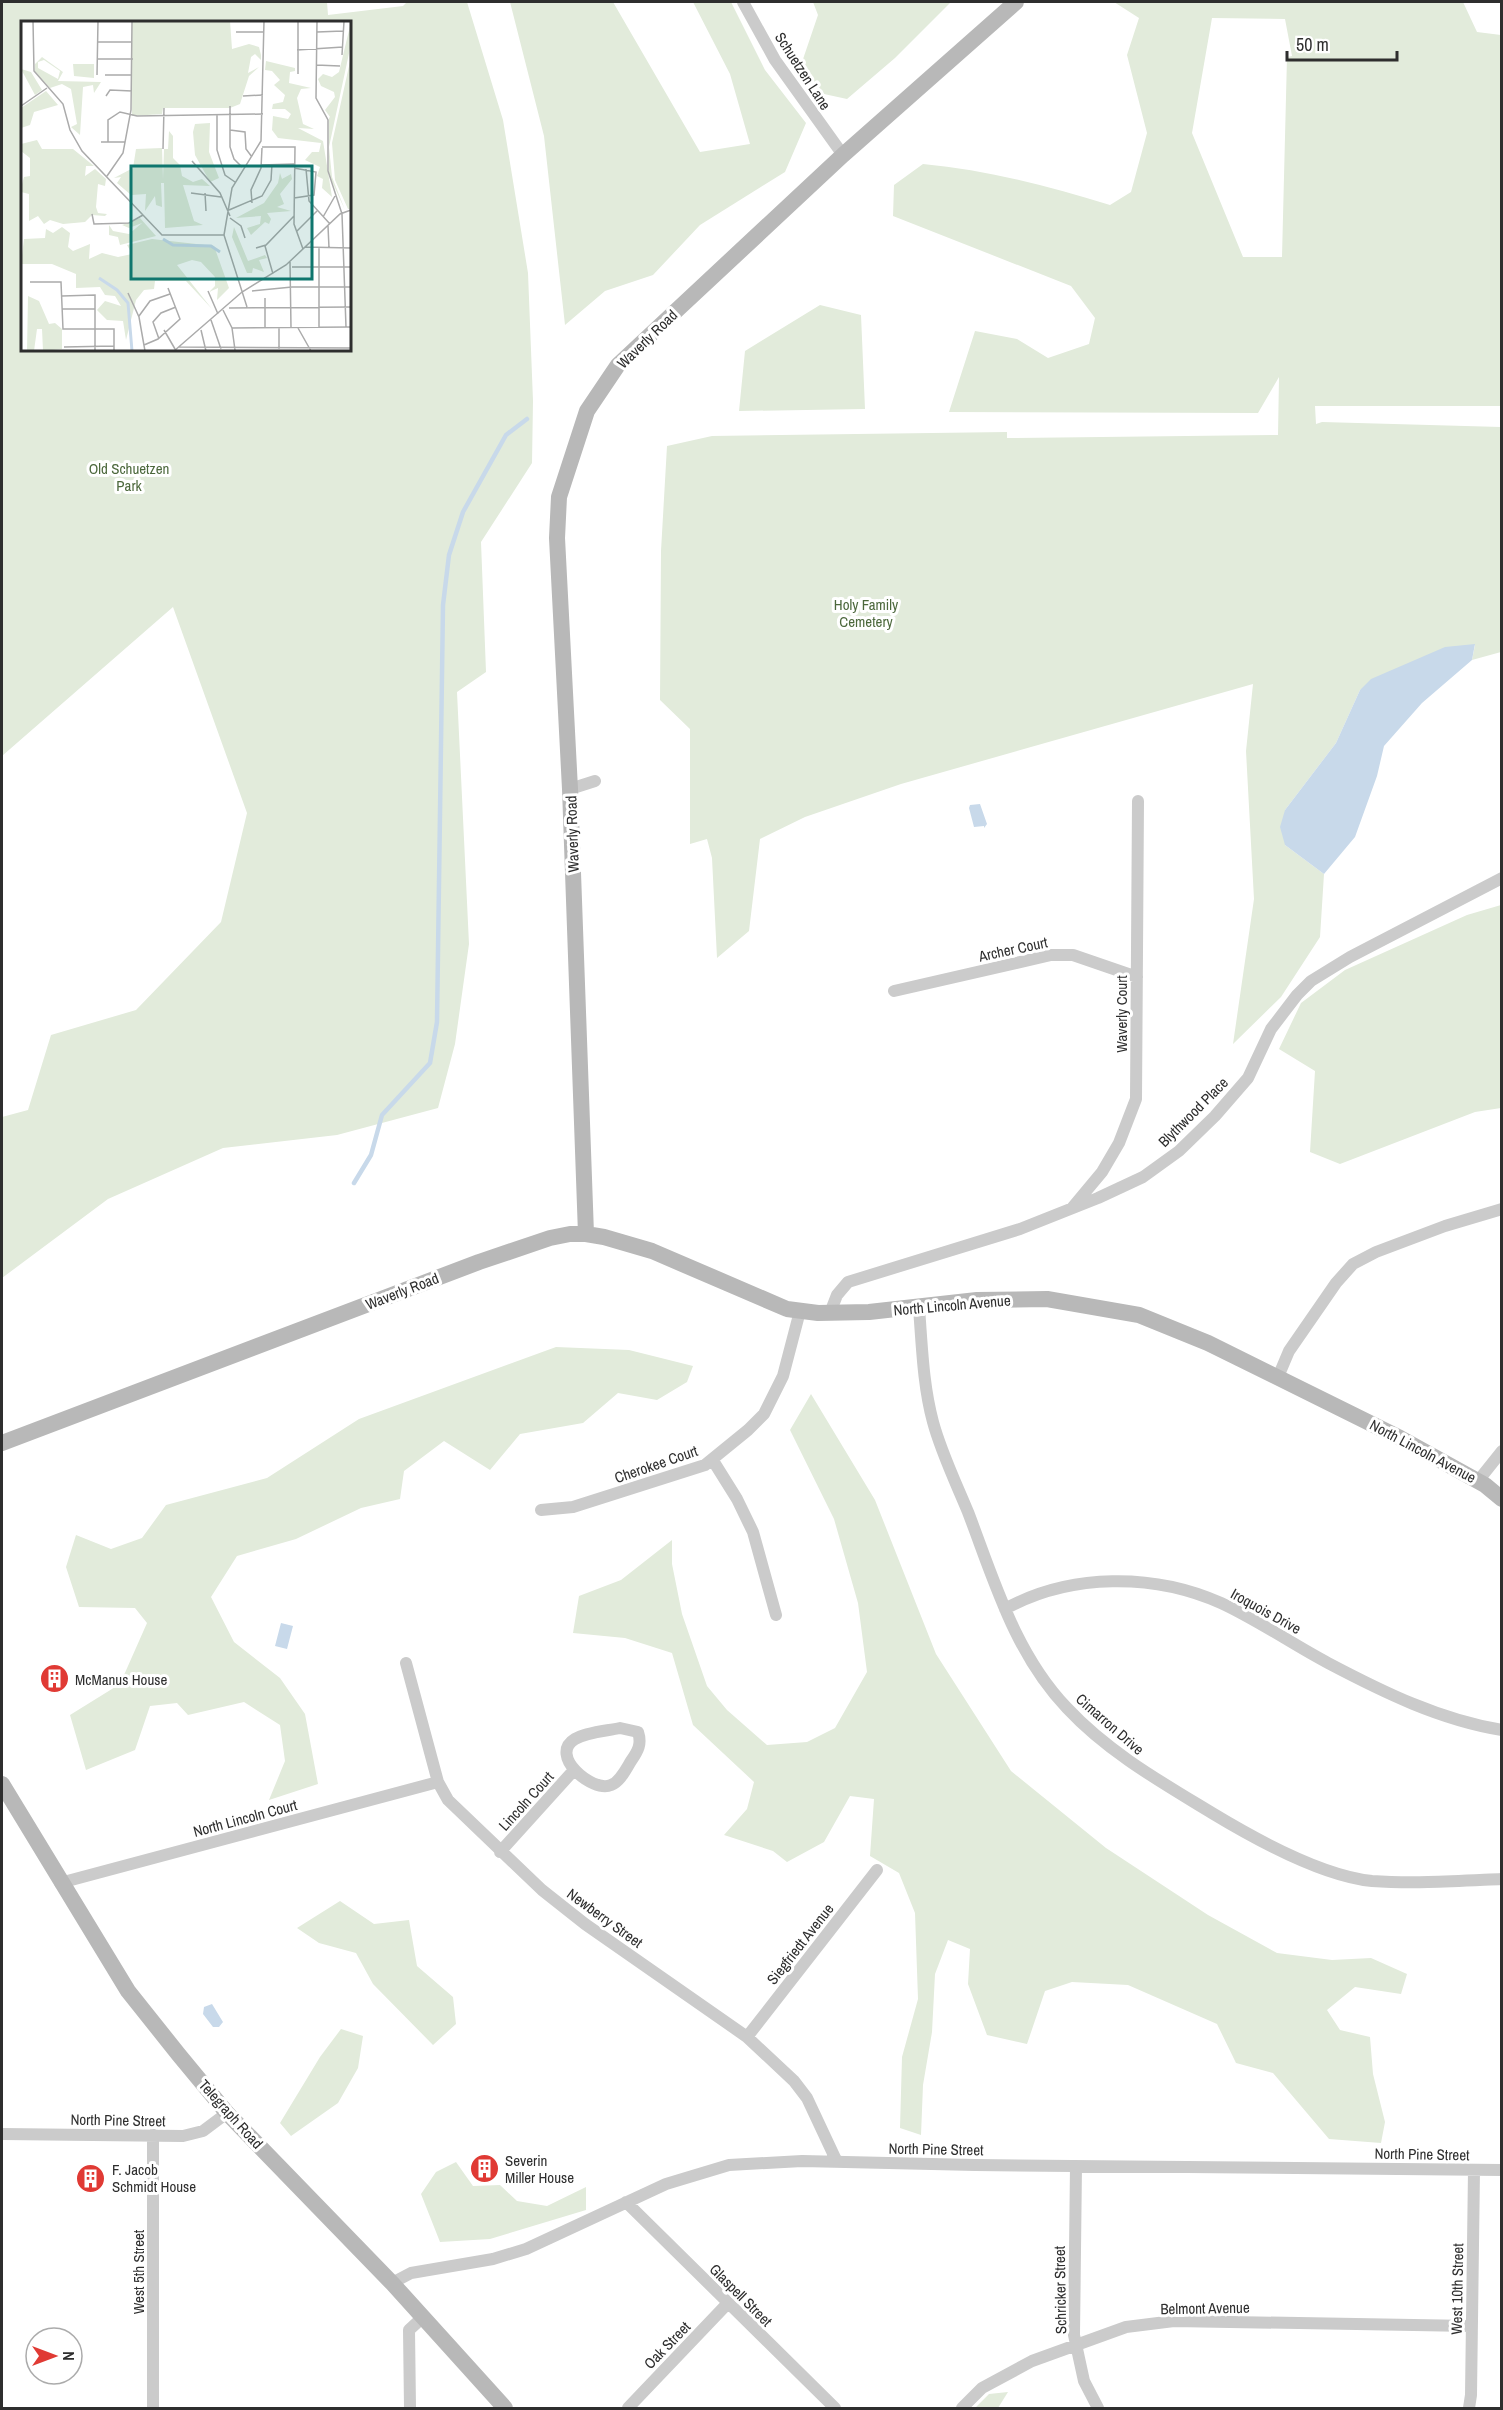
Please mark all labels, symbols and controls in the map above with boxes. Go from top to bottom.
inset map [21,21,351,351]
scale bar [1287,24,1396,62]
street label: Schuetzen Lane [770,28,836,114]
text: 50 m [1296,32,1329,57]
street label: Waverly Road [612,305,682,373]
park label: Old Schuetzen Park [89,458,169,496]
park label: Holy Family Cemetery [834,594,899,632]
street label: Waverly Road [560,795,584,873]
street label: Archer Court [976,931,1050,967]
street label: Waverly Court [1111,975,1132,1053]
street label: Blythwood Place [1153,1072,1233,1152]
street label: Waverly Road [362,1267,442,1315]
street label: North Lincoln Avenue [893,1289,1012,1321]
street label: North Lincoln Avenue [1366,1414,1480,1488]
street label: Cherokee Court [612,1440,701,1488]
street label: Iroquois Drive [1227,1583,1305,1639]
building icon: McManus House [38,1663,70,1695]
place label: McManus House [75,1669,167,1690]
street label: Cimarron Drive [1071,1689,1149,1760]
street label: Lincoln Court [494,1766,559,1835]
street label: North Lincoln Court [191,1794,300,1842]
street label: Newberry Street [563,1883,648,1953]
street label: Siegfriedt Avenue [762,1899,838,1989]
street label: Telegraph Road [194,2075,268,2153]
street label: North Pine Street [70,2109,166,2131]
street label: North Pine Street [888,2138,984,2160]
street label: North Pine Street [1374,2143,1470,2165]
place label: Severin Miller House [505,2150,574,2188]
building icon: Severin Miller House [468,2153,500,2185]
place label: F. Jacob Schmidt House [112,2159,196,2197]
building icon: F. Jacob Schmidt House [75,2162,107,2194]
street label: West 5th Street [128,2229,149,2314]
street label: West 10th Street [1446,2243,1468,2335]
street label: Schricker Street [1049,2245,1071,2334]
street label: Glaspell Street [705,2259,777,2331]
street label: Belmont Avenue [1160,2297,1250,2319]
street label: Oak Street [639,2316,695,2373]
north arrow [24,2326,84,2386]
text: N [58,2351,80,2361]

